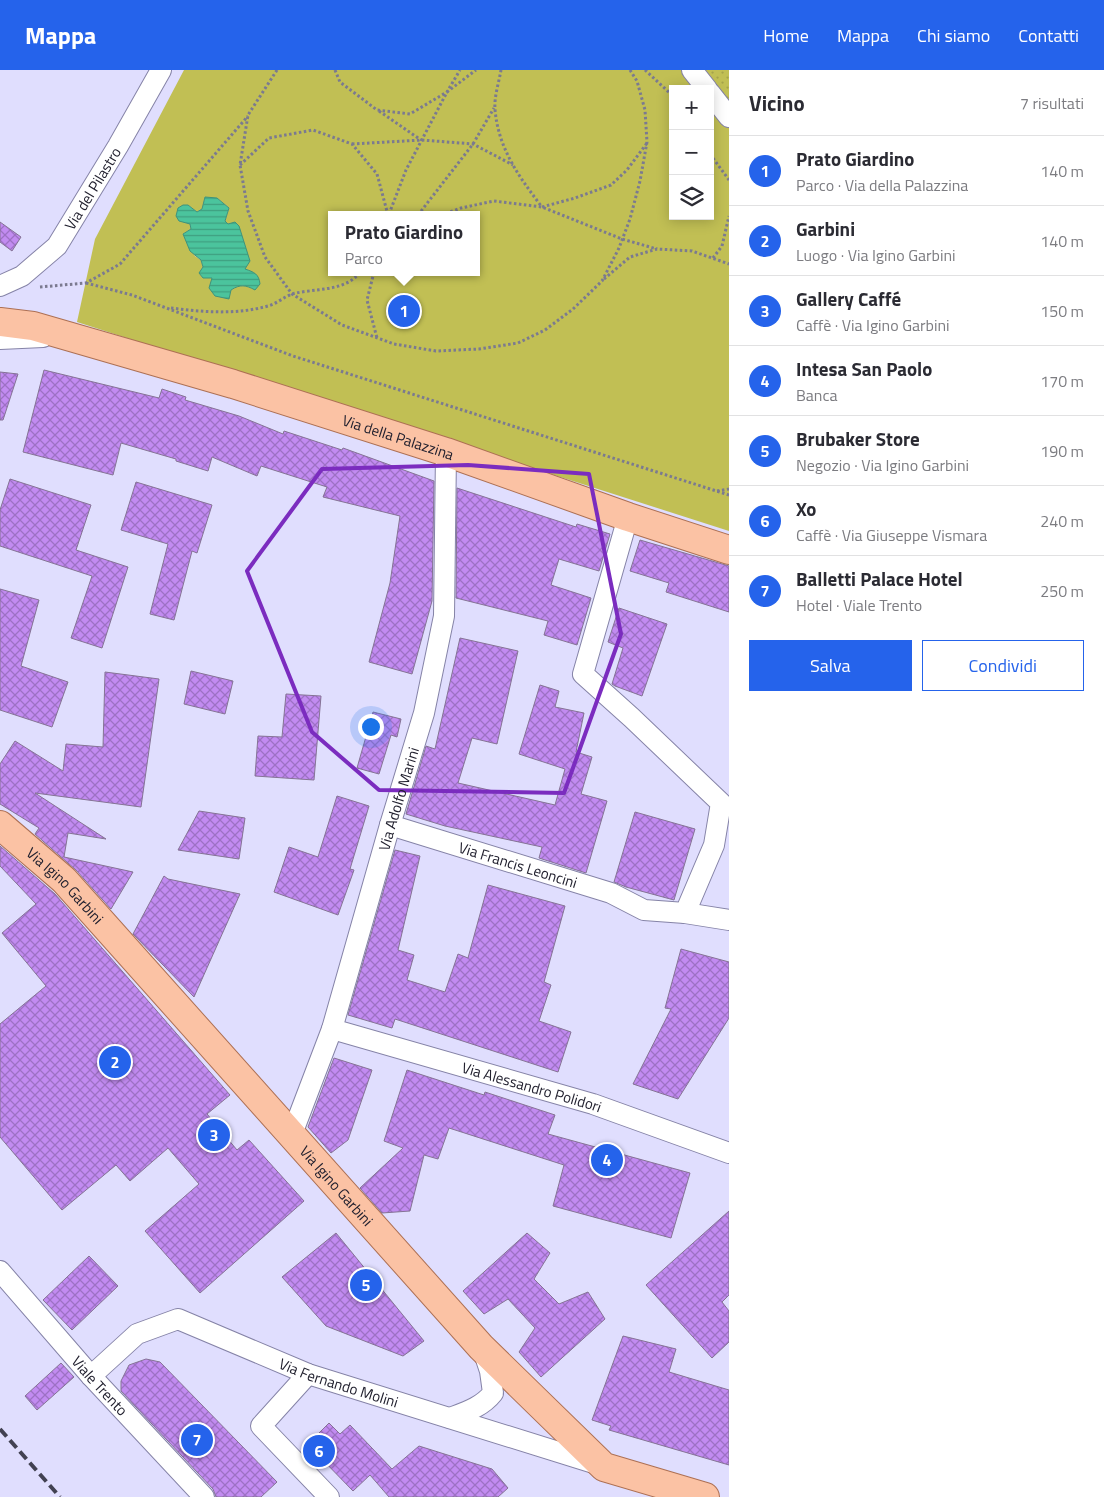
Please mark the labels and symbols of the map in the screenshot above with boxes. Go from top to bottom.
street label: Via del Pilastro [58,142,126,234]
pin: 1 [388,292,420,330]
street label: Via della Palazzina [340,408,458,466]
your location [358,714,384,740]
street label: Via Adolfo Marini [372,744,425,853]
street label: Via Francis Leoncini [456,835,580,894]
street label: Via Igino Garbini [22,841,109,929]
pin: 2 [99,1043,131,1081]
street label: Via Alessandro Polidori [459,1055,605,1118]
pin: 3 [198,1116,230,1154]
street label: Via Igino Garbini [295,1140,379,1231]
pin: 4 [591,1141,623,1179]
pin: 5 [350,1266,382,1304]
street label: Viale Trento [67,1350,134,1421]
street label: Via Fernando Molini [275,1352,401,1413]
pin: 7 [181,1421,213,1459]
pin: 6 [303,1432,335,1470]

